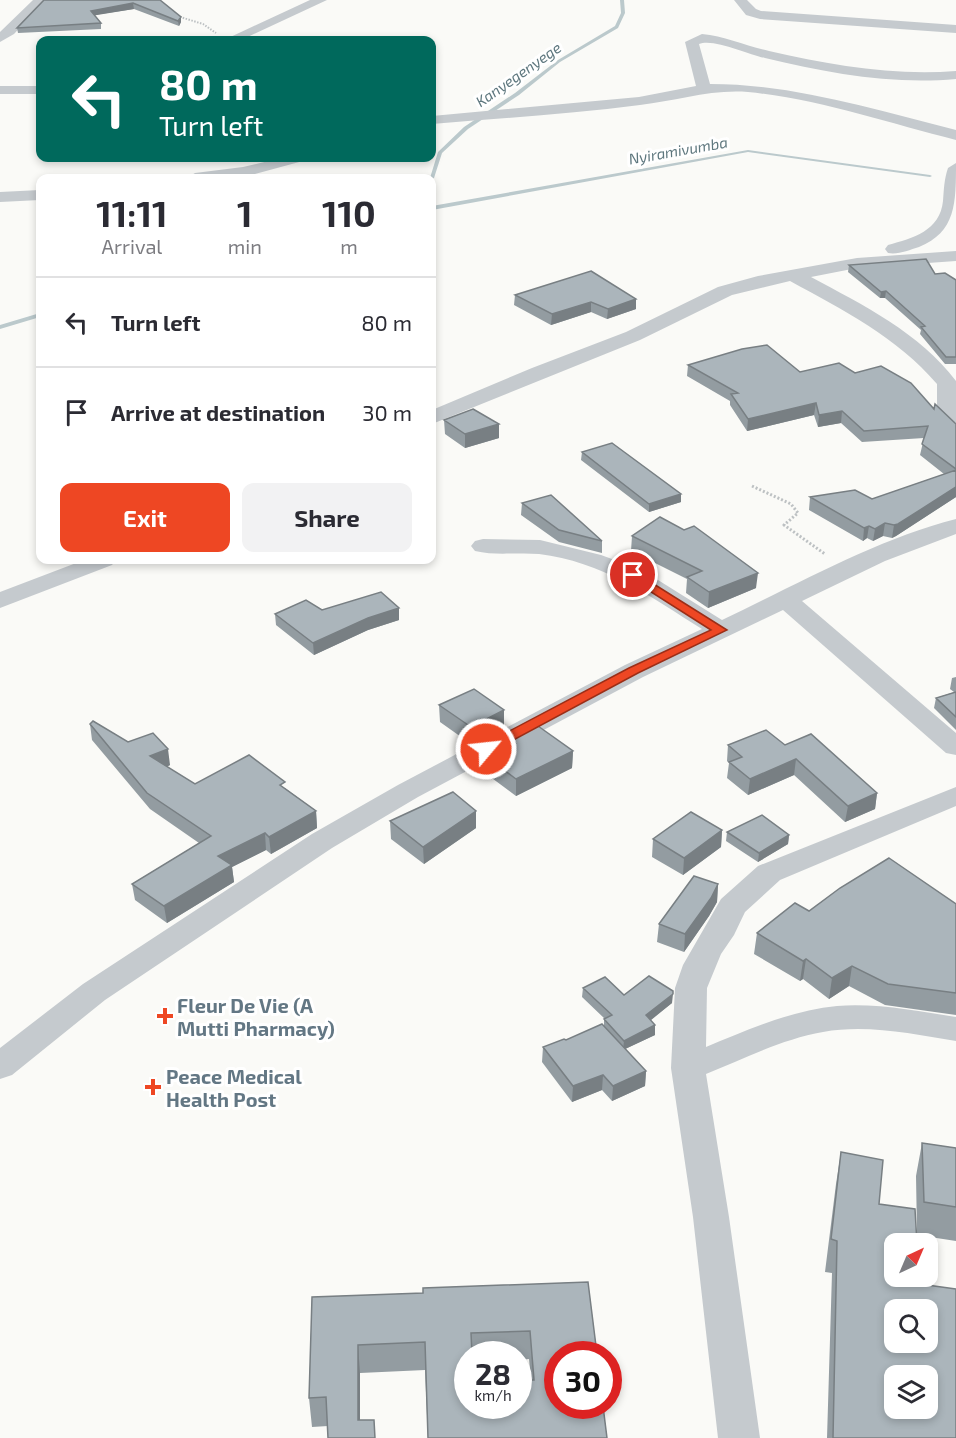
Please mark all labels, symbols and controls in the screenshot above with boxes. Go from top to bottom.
water label: Kanyegenyege [472,38,565,111]
text: 80 m [159,58,258,108]
icon: left [60,60,138,138]
text: Turn left [159,109,263,141]
water label: Nyiramivumba [627,132,729,169]
text: 11:11 [96,191,168,234]
text: 1 [237,191,253,234]
text: 110 [322,191,376,234]
text: Arrival [101,234,162,258]
text: min [228,234,262,258]
text: m [340,234,358,258]
icon: left [60,306,93,339]
text: Turn left [111,309,200,335]
text: 80 m [361,309,412,335]
icon: arrive [60,396,93,429]
text: Arrive at destination [111,399,325,425]
text: 30 m [362,399,412,425]
button: Exit [60,483,230,552]
button: Share [242,483,412,552]
pin [607,549,658,600]
icon: arrive [616,558,649,591]
position arrow [454,717,518,781]
place label: Fleur De Vie (A Mutti Pharmacy) [177,993,335,1041]
marker: Fleur De Vie (A Mutti Pharmacy) [158,1009,172,1023]
place label: Peace Medical Health Post [166,1064,302,1111]
marker: Peace Medical Health Post [144,1078,162,1096]
north arrow [884,1233,938,1287]
map controls [884,1233,938,1419]
button: search [884,1299,938,1353]
speed limit sign: 30 [544,1341,622,1419]
text: 28 [475,1355,511,1391]
button: layers [884,1365,938,1419]
text: km/h [474,1386,512,1404]

